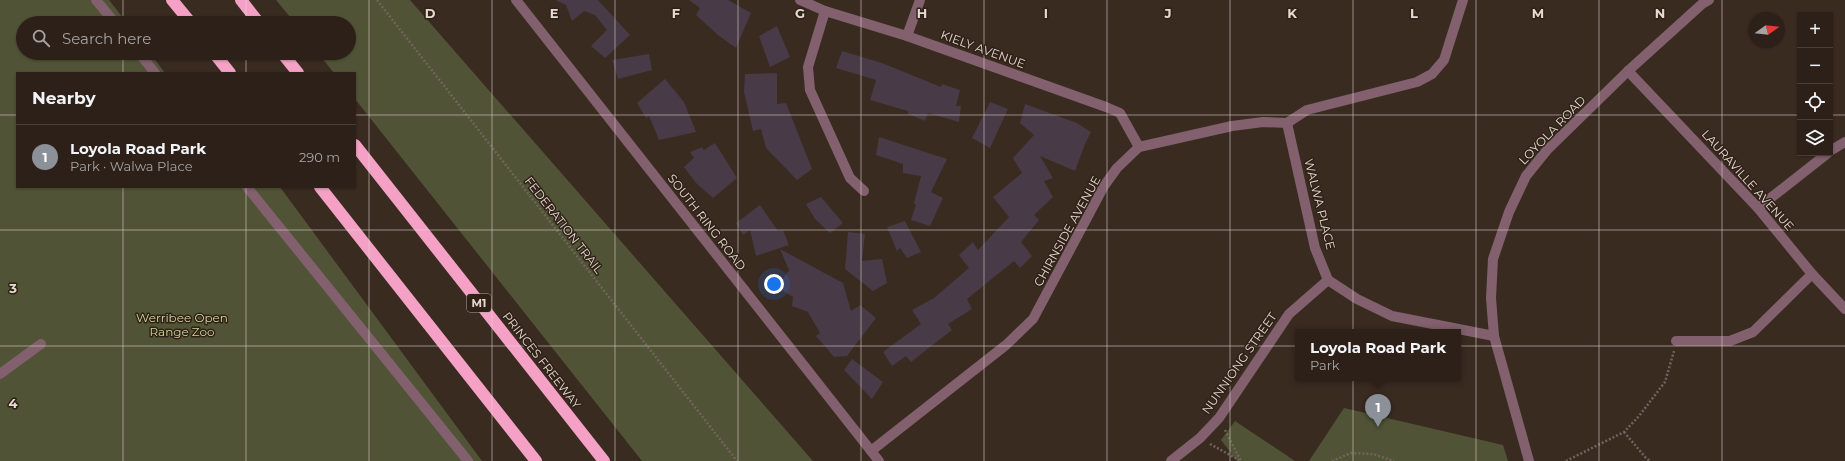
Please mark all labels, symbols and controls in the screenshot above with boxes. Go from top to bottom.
text: D [425,5,436,21]
text: E [550,5,559,21]
text: F [672,5,680,21]
text: G [795,5,805,21]
text: H [917,5,927,21]
text: I [1044,5,1048,21]
text: J [1163,5,1172,21]
text: K [1287,5,1297,21]
text: L [1410,5,1418,21]
text: M [1532,5,1544,21]
text: N [1655,5,1665,21]
north arrow [1749,12,1785,48]
map controls [1797,12,1833,156]
button: + [1797,12,1833,48]
search box [16,16,356,60]
icon: search [30,27,52,49]
street label: KIELY AVENUE [939,27,1027,71]
text: Search here [62,29,151,48]
button: − [1797,48,1833,84]
button: locate [1797,84,1833,120]
text: Nearby [32,88,96,108]
street label: LOYOLA ROAD [1515,92,1589,168]
button: layers [1797,120,1833,156]
street label: LAURAVILLE AVENUE [1699,126,1797,234]
text: Loyola Road Park [70,139,206,158]
text: 1 [42,149,48,165]
text: 290 m [299,149,340,165]
street label: WALWA PLACE [1301,157,1339,251]
text: Park · Walwa Place [70,158,193,174]
street label: SOUTH RING ROAD [665,171,749,273]
street label: CHIRNSIDE AVENUE [1030,173,1104,289]
street label: FEDERATION TRAIL [522,174,606,276]
your location [764,274,784,294]
text: 3 [8,280,17,296]
road number: M1 [467,294,491,312]
street label: PRINCES FREEWAY [500,309,585,412]
street label: NUNNIONG STREET [1198,309,1280,417]
park label: Werribee Open Range Zoo [136,310,228,339]
popup [1295,329,1461,381]
text: Loyola Road Park [1310,338,1446,357]
text: Park [1310,357,1340,373]
pin: 1 [1365,394,1391,427]
text: 4 [9,395,18,411]

